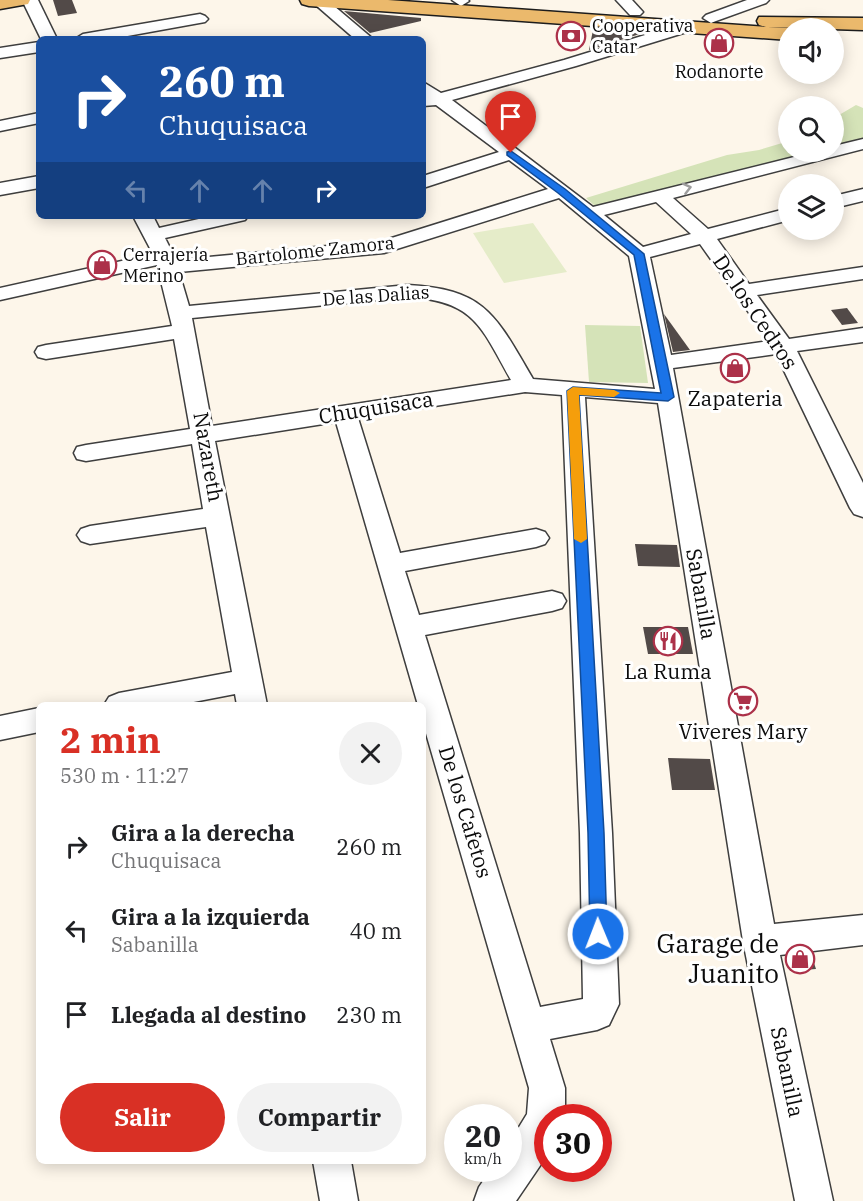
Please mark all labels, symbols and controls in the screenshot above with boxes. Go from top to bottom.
place label: Cooperativa Catar [592,14,694,58]
map controls [778,18,844,240]
button: sound [778,18,844,84]
bank icon: Cooperativa Catar [555,20,587,52]
shop icon: Rodanorte [703,27,735,59]
text: 260 m [159,54,285,109]
icon: right [60,60,138,138]
place label: Rodanorte [675,60,763,83]
pin [485,91,536,153]
button: search [778,96,844,162]
icon: arrive [494,100,527,133]
text: Chuquisaca [159,107,308,142]
icon: left [120,174,153,207]
icon: ahead [183,174,216,207]
icon: ahead [246,174,279,207]
icon: right [309,174,342,207]
button: layers [778,174,844,240]
one-way arrow [681,183,692,195]
street label: Bartolome Zamora [234,231,396,270]
place label: Cerrajería Merino [123,243,209,287]
street label: De los Cedros [707,248,805,375]
shop icon: Cerrajería Merino [86,249,118,281]
street label: De las Dalias [322,280,430,311]
shop icon: Zapateria [719,352,751,384]
street label: Chuquisaca [316,384,435,430]
place label: Zapateria [687,384,783,412]
street label: Nazareth [187,410,231,504]
street label: Sabanilla [680,546,724,642]
restaurant icon: La Ruma [652,625,684,657]
place label: La Ruma [624,657,712,685]
supermarket icon: Viveres Mary [727,685,759,717]
text: 2 min [60,716,161,763]
place label: Viveres Mary [678,717,808,745]
button: close [339,722,402,785]
street label: De los Cafetos [433,742,499,881]
text: 530 m · 11:27 [60,762,189,789]
text: Gira a la derecha [111,818,295,847]
icon: right [60,830,93,863]
text: 260 m [336,832,402,861]
text: Chuquisaca [111,847,221,874]
text: Gira a la izquierda [111,902,310,931]
position arrow [566,902,630,966]
icon: left [60,914,93,947]
text: 40 m [350,916,402,945]
place label: Garage de Juanito [657,926,779,990]
text: Sabanilla [111,931,199,958]
shop icon: Garage de Juanito [784,943,816,975]
icon: arrive [60,998,93,1031]
text: Llegada al destino [111,1000,306,1029]
text: 230 m [336,1000,402,1029]
street label: Sabanilla [765,1024,811,1120]
button: Salir [60,1083,225,1152]
button: Compartir [237,1083,402,1152]
speed limit sign: 30 [534,1104,612,1182]
text: 20 [465,1116,501,1155]
text: km/h [464,1149,502,1168]

